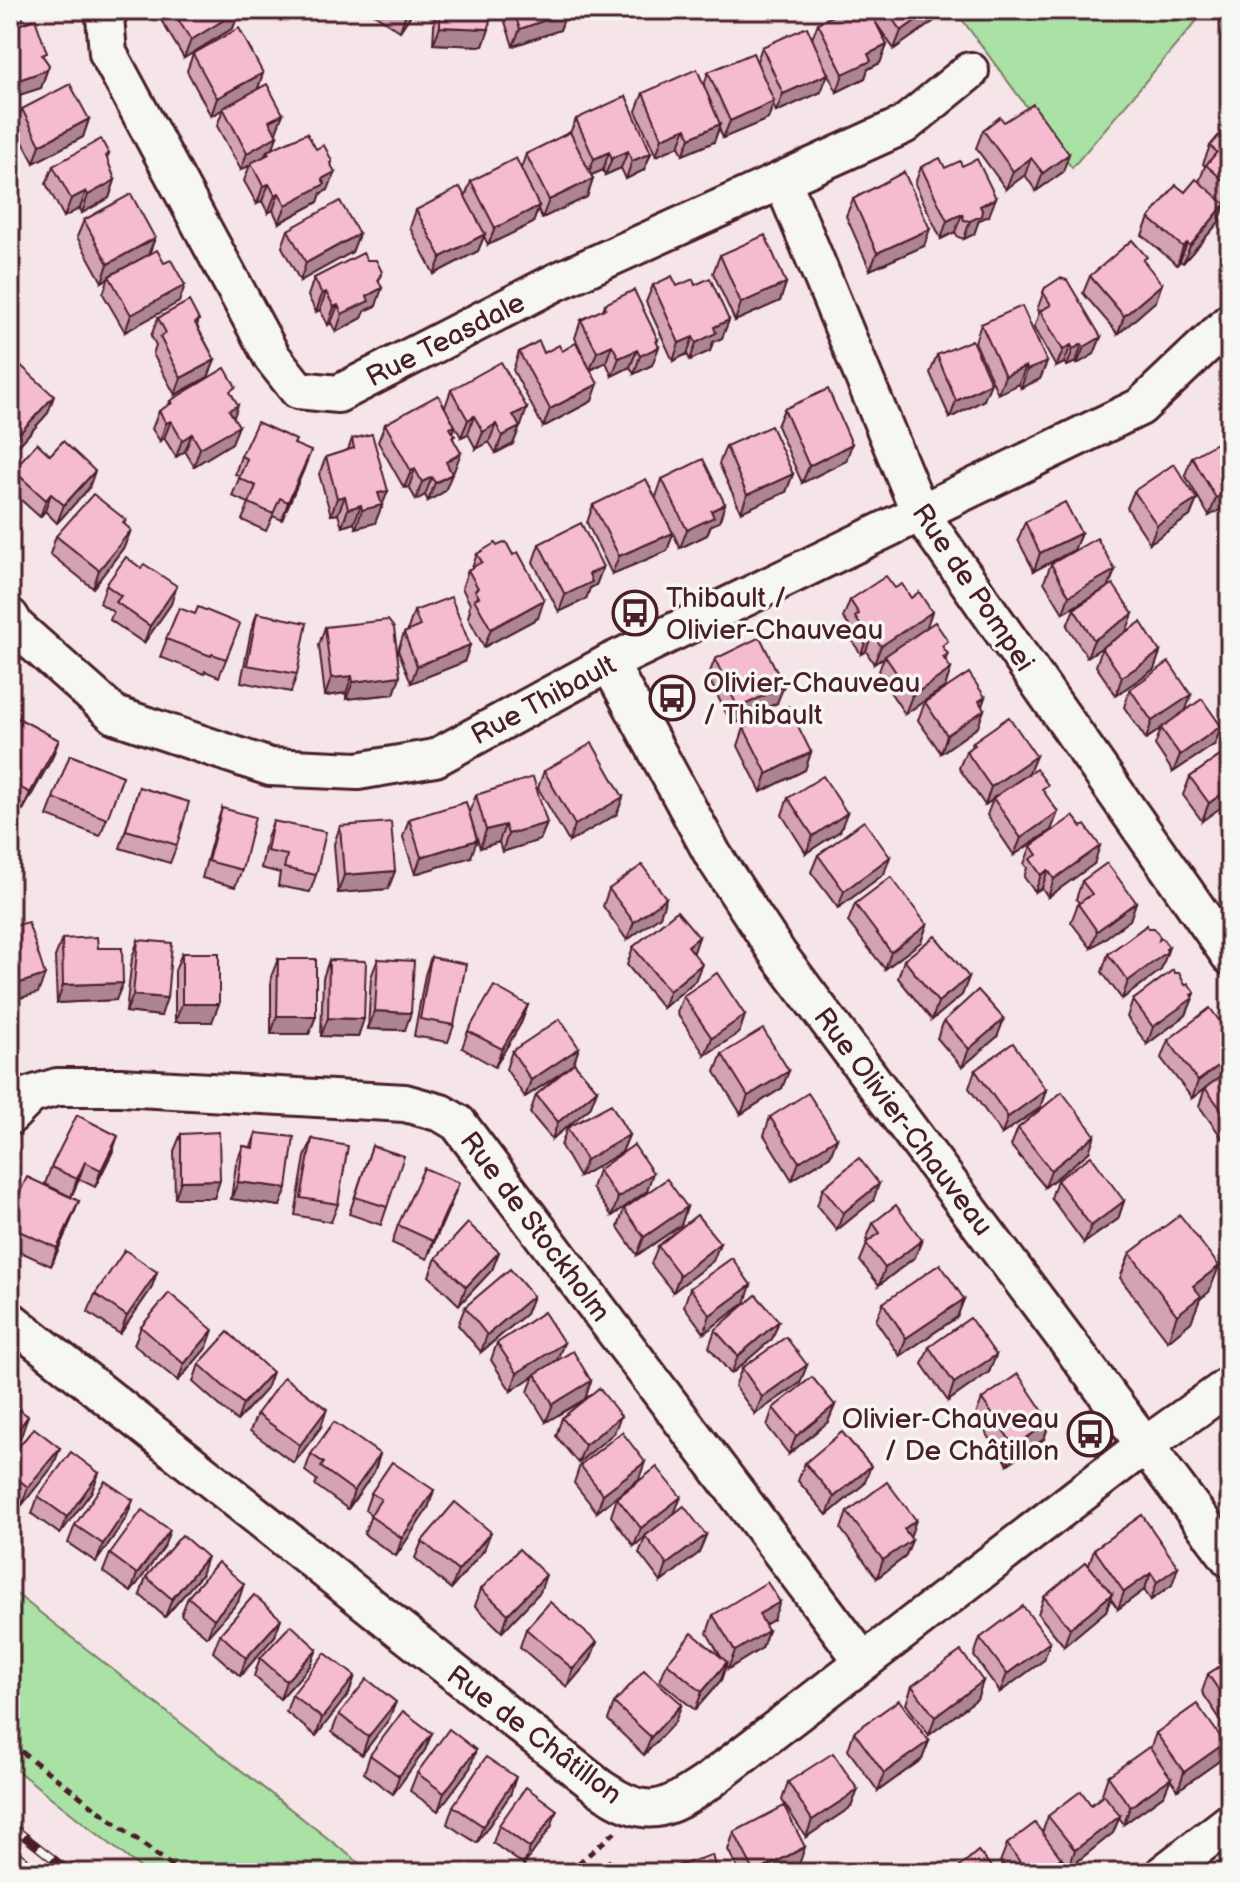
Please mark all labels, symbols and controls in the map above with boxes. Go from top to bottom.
street label: Rue Teasdale [361,286,531,394]
street label: Rue de Pompei [905,498,1041,678]
place label: Thibault / Olivier-Chauveau [666,582,883,647]
bus stop icon: Thibault / Olivier-Chauveau [611,589,659,637]
street label: Rue Thibault [466,648,622,752]
place label: Olivier-Chauveau / Thibault [703,667,920,732]
bus stop icon: Olivier-Chauveau / Thibault [648,674,696,722]
street label: Rue Olivier-Chauveau [806,1001,999,1242]
street label: Rue de Stockholm [453,1125,617,1328]
place label: Olivier-Chauveau / De Châtillon [842,1403,1059,1468]
bus stop icon: Olivier-Chauveau / De Châtillon [1066,1410,1114,1458]
street label: Rue de Châtillon [440,1659,628,1812]

